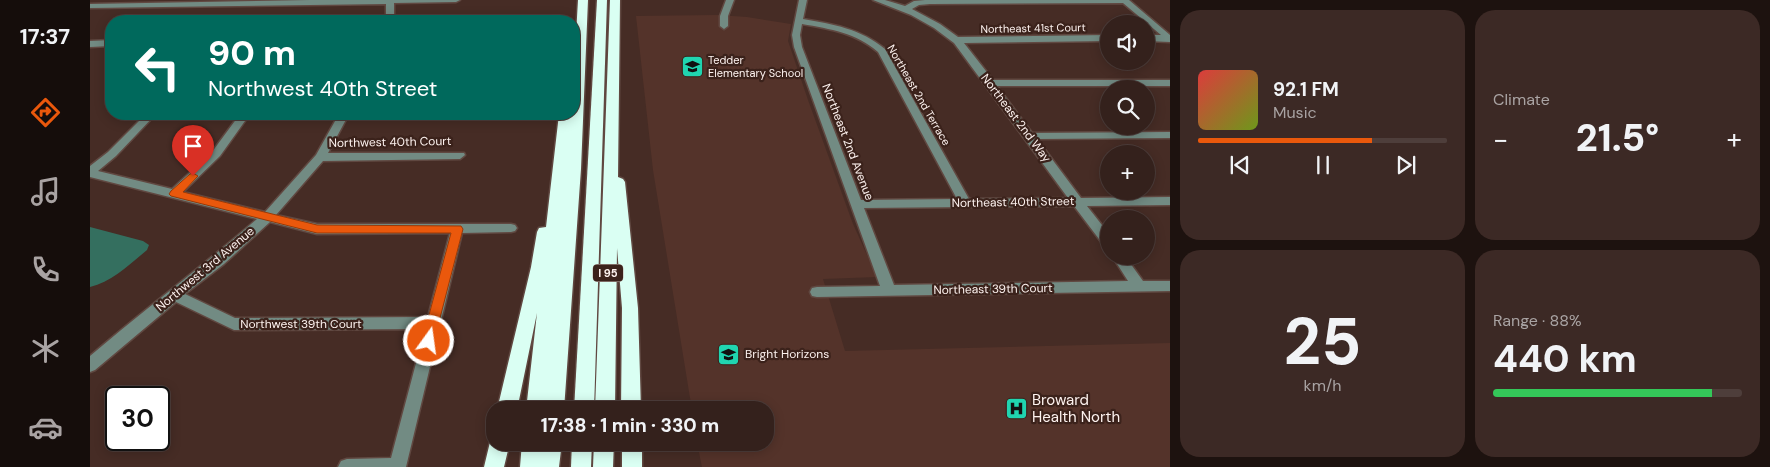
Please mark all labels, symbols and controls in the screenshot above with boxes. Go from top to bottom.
map controls [1100,15,1155,265]
button: sound [1100,15,1155,70]
street label: Northeast 41st Court [980,20,1086,36]
text: 17:37 [20,22,70,51]
text: 90 m [208,30,296,76]
icon: left [125,35,190,100]
street label: Northeast 2nd Terrace [884,42,954,148]
place label: Tedder Elementary School [708,53,803,80]
school or university icon: Tedder Elementary School [680,54,704,78]
street label: Northeast 2nd Way [977,70,1055,166]
text: Northwest 40th Street [208,74,437,103]
text: 92.1 FM [1273,77,1339,102]
button: search [1100,80,1155,135]
street label: Northeast 2nd Avenue [818,81,878,203]
text: Climate [1493,89,1550,110]
icon: directions [28,95,63,130]
text: Music [1273,102,1317,123]
text: 21.5° [1576,113,1659,163]
text: − [1493,121,1508,158]
text: + [1727,121,1742,158]
pin [172,125,214,176]
icon: arrive [179,132,207,160]
street label: Northwest 40th Court [328,133,452,151]
button: + [1100,145,1155,200]
icon: previous [1226,151,1254,179]
icon: pause [1309,151,1337,179]
icon: next [1392,151,1420,179]
icon: music [28,174,63,209]
street label: Northeast 40th Street [951,193,1075,211]
button: − [1100,210,1155,265]
street label: Northwest 3rd Avenue [152,223,258,315]
icon: phone [28,252,63,287]
road number: I 95 [593,264,623,282]
street label: Northeast 39th Court [933,280,1053,298]
text: 25 [1284,300,1361,384]
text: Range · 88% [1493,310,1582,331]
position arrow [402,314,454,366]
street label: Northwest 39th Court [240,316,362,332]
icon: climate [28,331,63,366]
text: 440 km [1493,334,1637,384]
school or university icon: Bright Horizons [717,342,741,366]
place label: Bright Horizons [745,346,829,362]
text: km/h [1304,375,1341,396]
speed limit sign: 30 [105,386,170,451]
place label: Broward Health North [1032,390,1120,427]
hospital icon: Broward Health North [1004,397,1028,421]
icon: car [28,410,63,445]
text: 17:38 · 1 min · 330 m [541,413,719,438]

